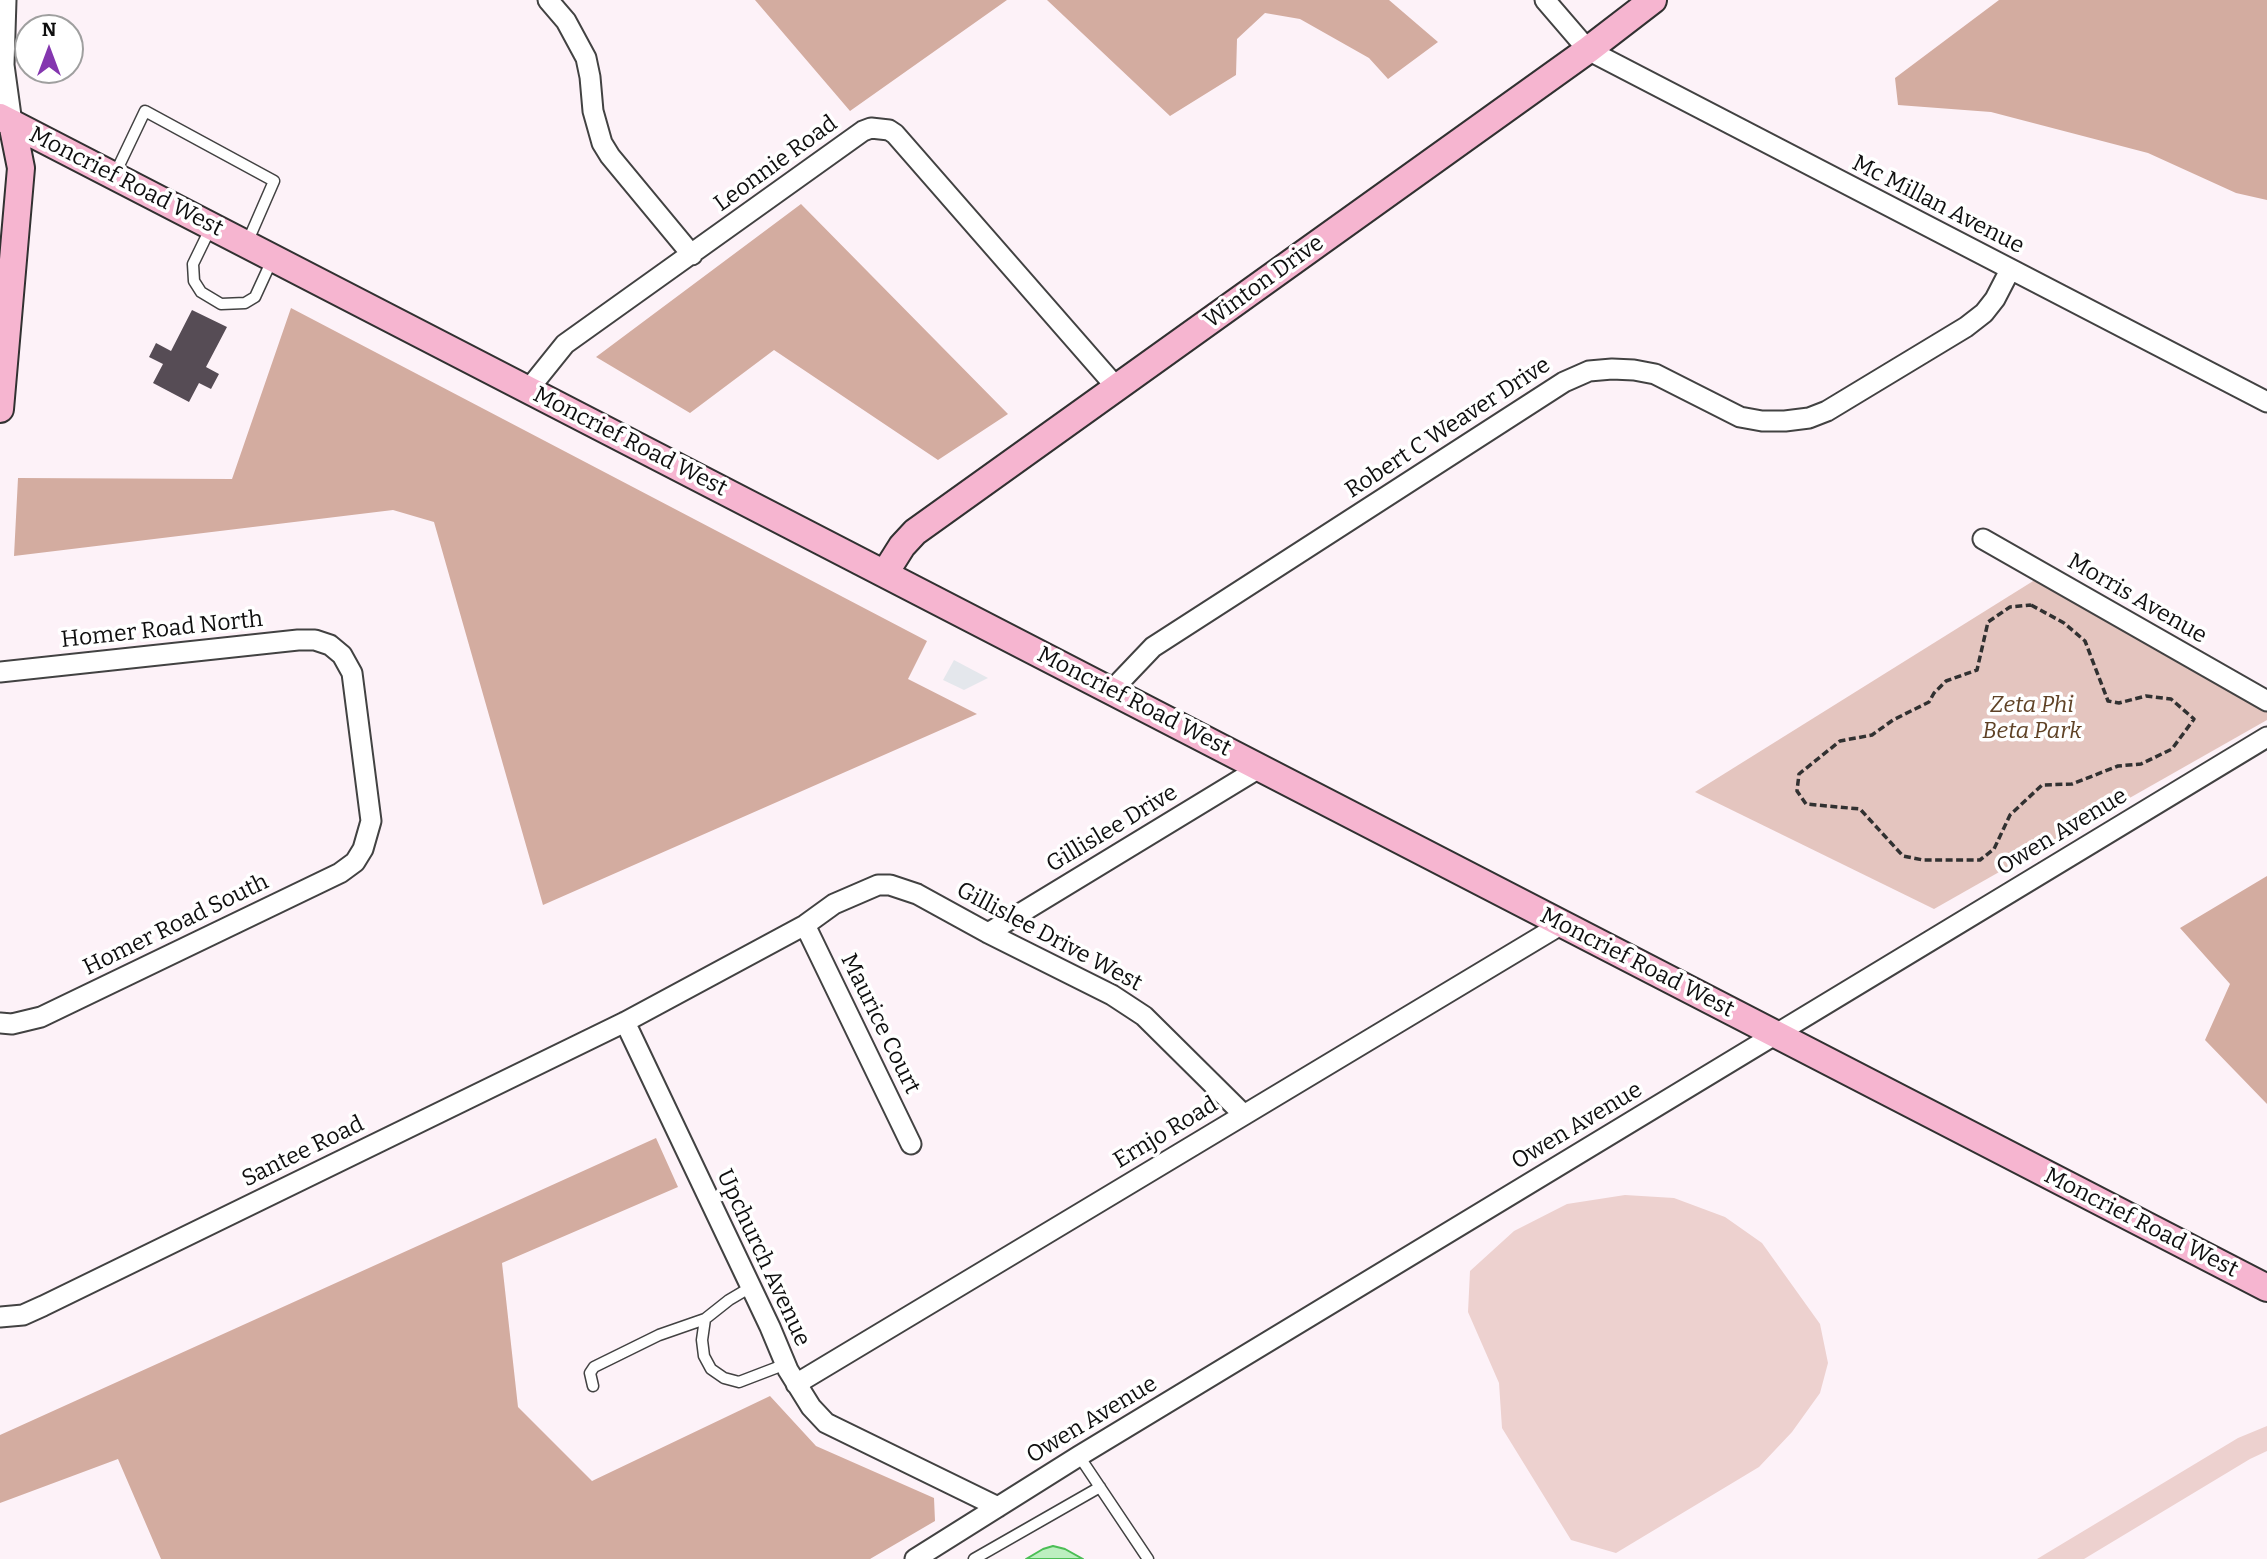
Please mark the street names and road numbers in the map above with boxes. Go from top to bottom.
street label: Leonnie Road [709,110,843,218]
street label: Moncrief Road West [25,121,227,243]
street label: Mc Millan Avenue [1847,150,2029,260]
street label: Winton Drive [1199,229,1329,335]
street label: Robert C Weaver Drive [1340,351,1556,505]
street label: Moncrief Road West [529,381,731,503]
street label: Morris Avenue [2062,548,2212,650]
street label: Homer Road North [60,606,264,654]
street label: Moncrief Road West [1033,641,1235,763]
street label: Gillislee Drive [1041,779,1183,879]
street label: Owen Avenue [1992,782,2132,882]
street label: Homer Road South [79,868,273,982]
street label: Gillislee Drive West [951,876,1147,998]
street label: Moncrief Road West [1536,902,1738,1024]
street label: Maurice Court [834,949,926,1099]
street label: Owen Avenue [1507,1076,1647,1176]
street label: Ernjo Road [1109,1091,1223,1175]
street label: Santee Road [238,1111,368,1193]
street label: Moncrief Road West [2040,1162,2242,1284]
street label: Upchurch Avenue [710,1165,816,1351]
street label: Owen Avenue [1022,1370,1162,1470]

